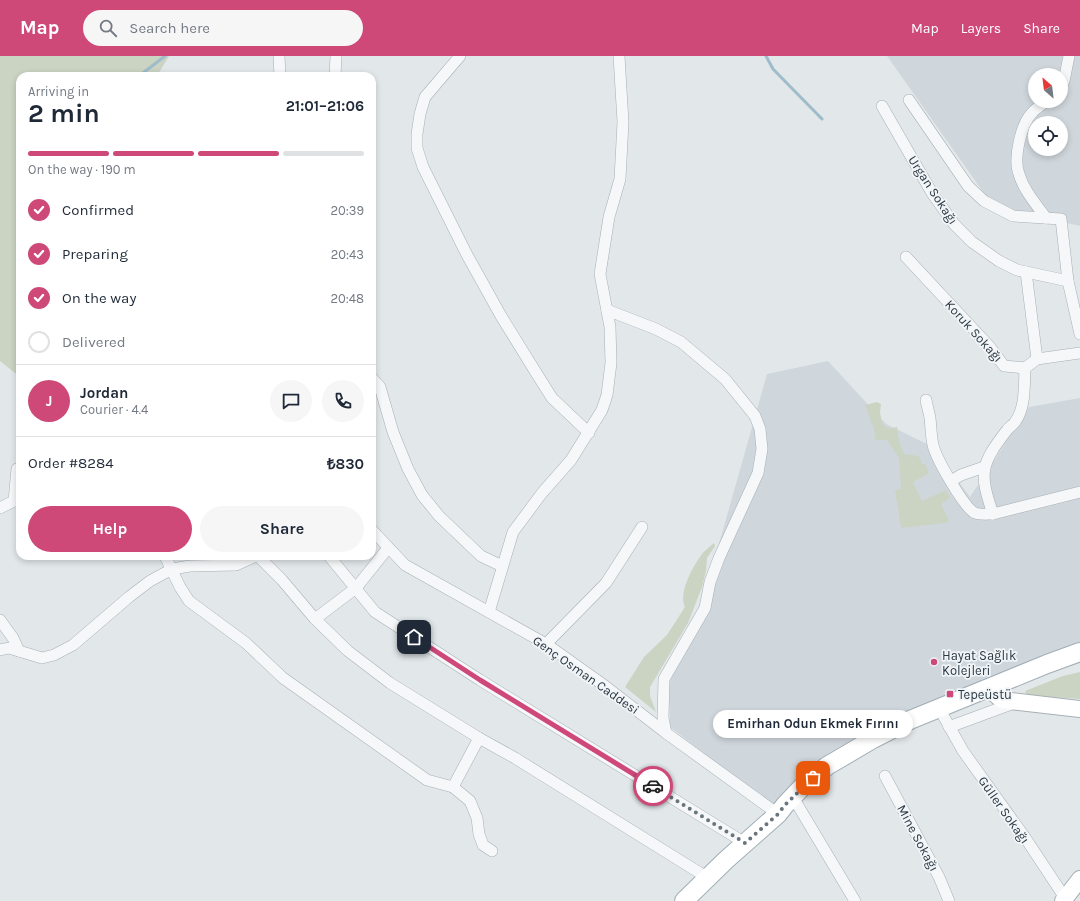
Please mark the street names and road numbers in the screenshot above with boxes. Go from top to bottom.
street label: Urgan Sokağı [905,153,961,227]
street label: Koruk Sokağı [942,297,1006,365]
street label: Genç Osman Caddesi [530,633,642,717]
street label: Güller Sokağı [975,773,1033,847]
street label: Mine Sokağı [894,802,942,874]

